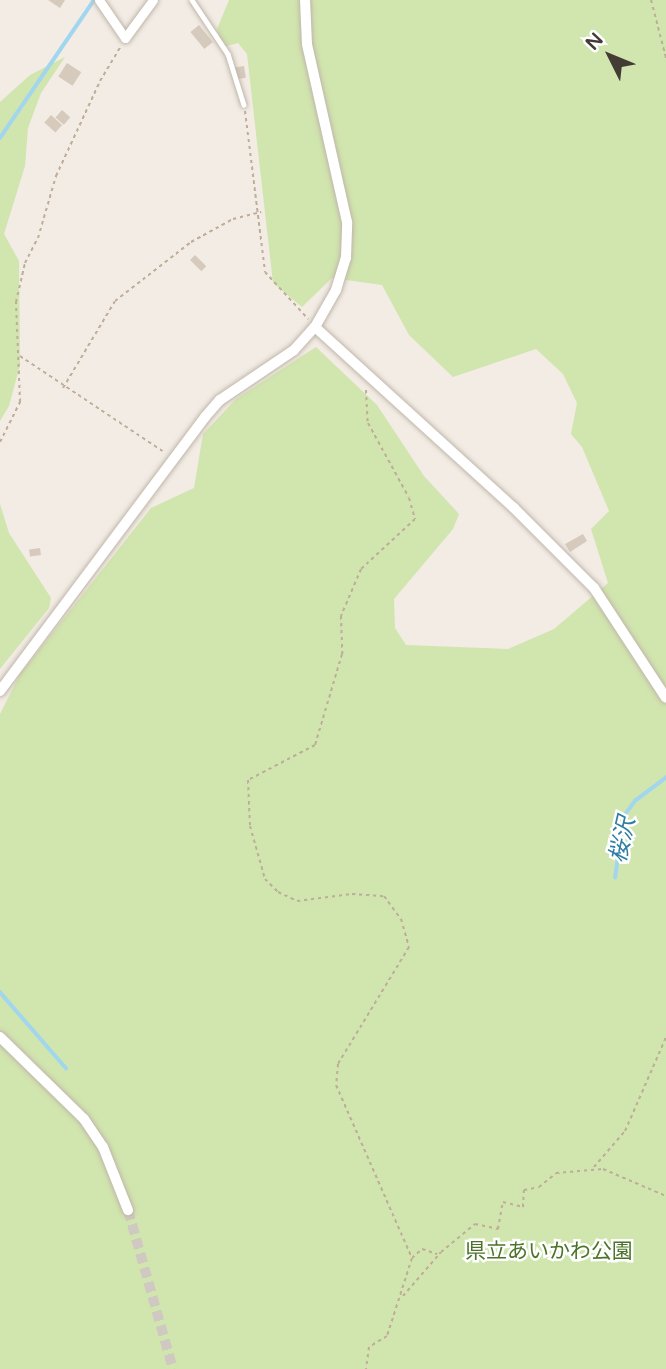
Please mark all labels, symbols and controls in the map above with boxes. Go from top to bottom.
north arrow [575,21,645,91]
text: N [581,29,608,55]
water label: 桜沢 [604,814,642,866]
park label: 県立あいかわ公園 [465,1239,633,1265]

